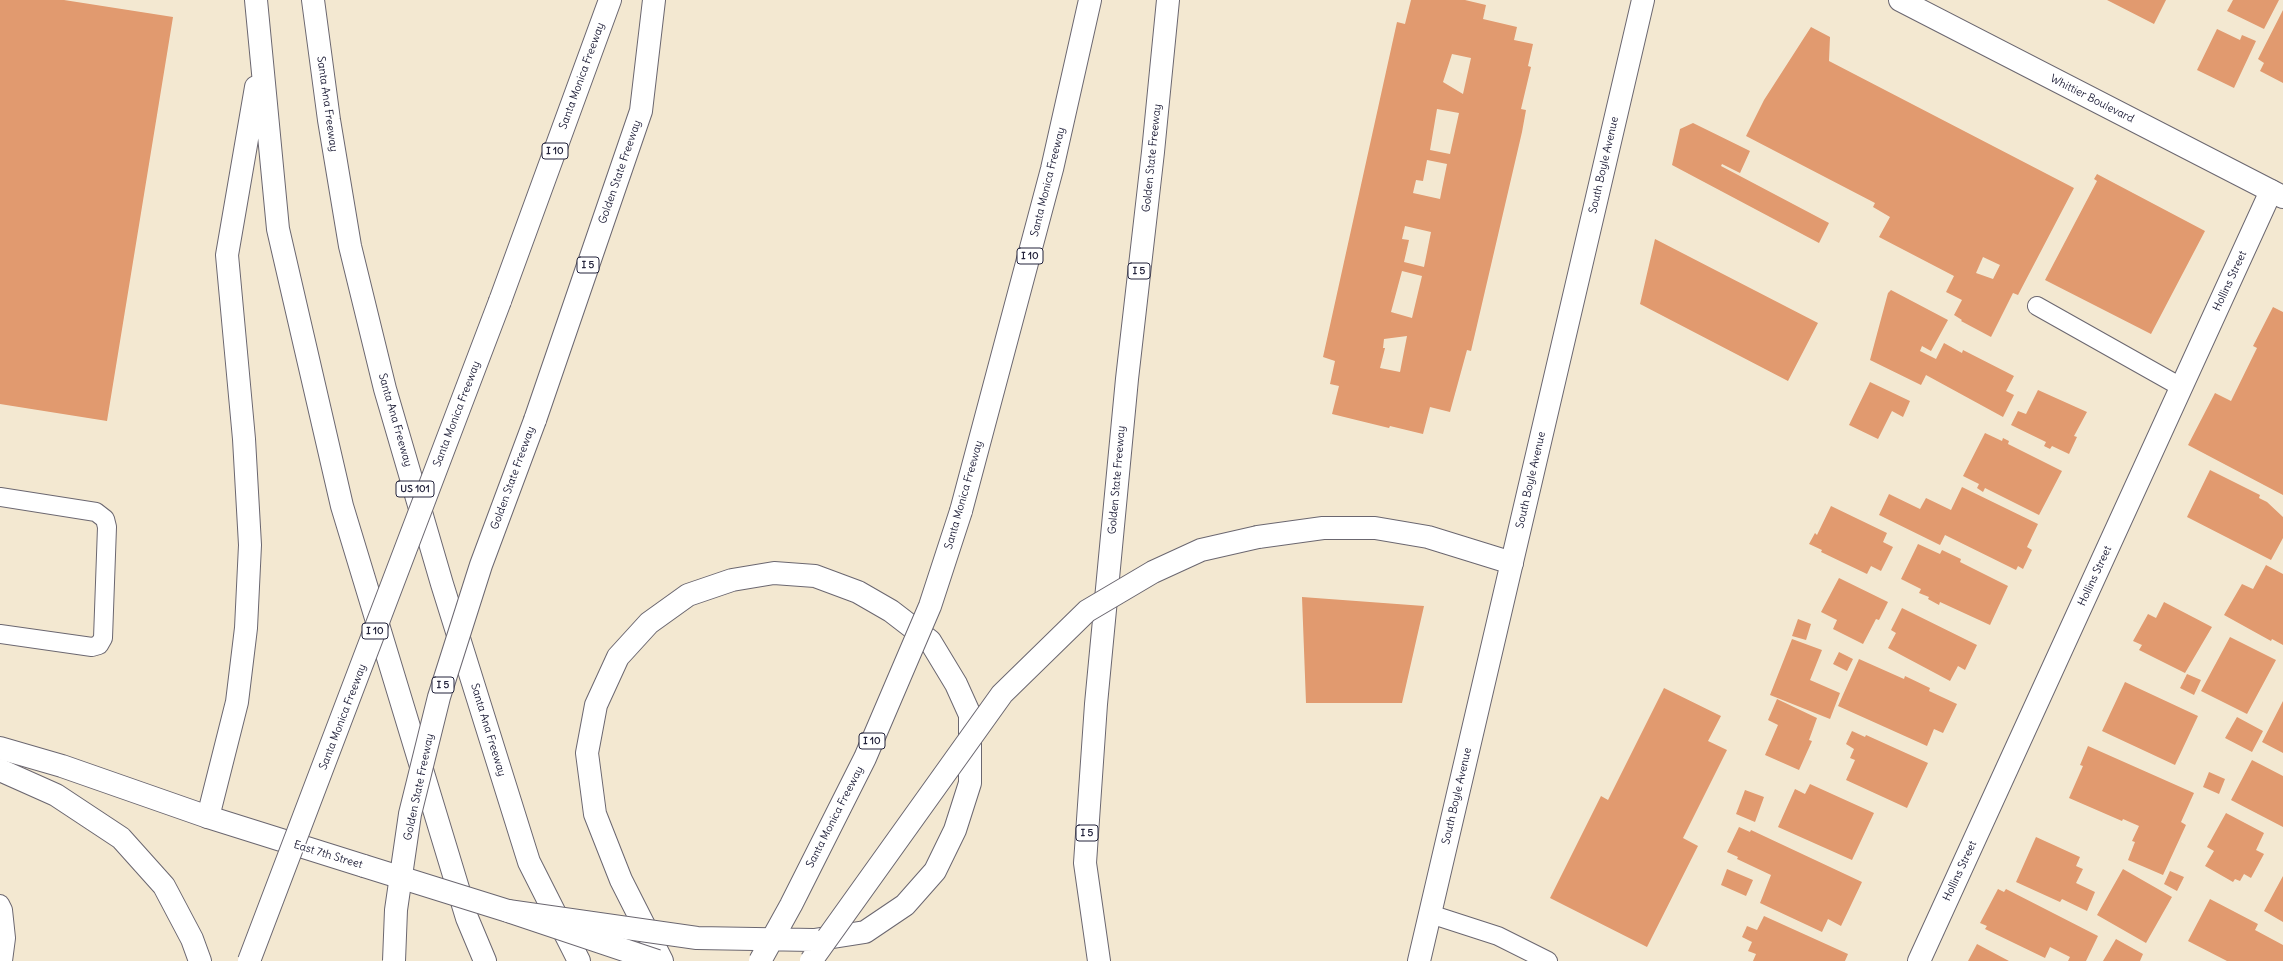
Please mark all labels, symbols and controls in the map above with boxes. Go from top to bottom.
street label: Santa Monica Freeway [557,21,607,131]
street label: Santa Ana Freeway [314,55,340,153]
street label: Whittier Boulevard [2048,72,2136,126]
street label: Golden State Freeway [1140,103,1164,213]
street label: South Boyle Avenue [1586,115,1622,215]
street label: Golden State Freeway [596,118,644,226]
street label: Santa Monica Freeway [1028,126,1068,238]
road number: I 10 [542,143,568,159]
road number: I 10 [1017,248,1043,264]
street label: Hollins Street [2210,249,2250,313]
road number: I 5 [577,257,599,273]
road number: I 5 [1128,263,1150,279]
street label: Santa Monica Freeway [431,359,483,469]
street label: Santa Ana Freeway [375,372,415,468]
street label: Golden State Freeway [488,425,538,531]
street label: Golden State Freeway [1106,425,1128,535]
street label: South Boyle Avenue [1513,430,1549,530]
street label: Santa Monica Freeway [942,439,986,551]
road number: US 101 [396,481,434,497]
street label: Hollins Street [2075,544,2115,608]
road number: I 10 [362,623,388,639]
street label: Santa Monica Freeway [317,662,369,772]
road number: I 5 [432,677,454,693]
street label: Santa Ana Freeway [468,682,508,778]
street label: Golden State Freeway [401,732,437,842]
road number: I 10 [859,733,885,749]
street label: South Boyle Avenue [1439,746,1475,846]
street label: Santa Monica Freeway [804,764,866,870]
road number: I 5 [1076,825,1098,841]
street label: East 7th Street [292,838,364,872]
street label: Hollins Street [1940,839,1980,903]

